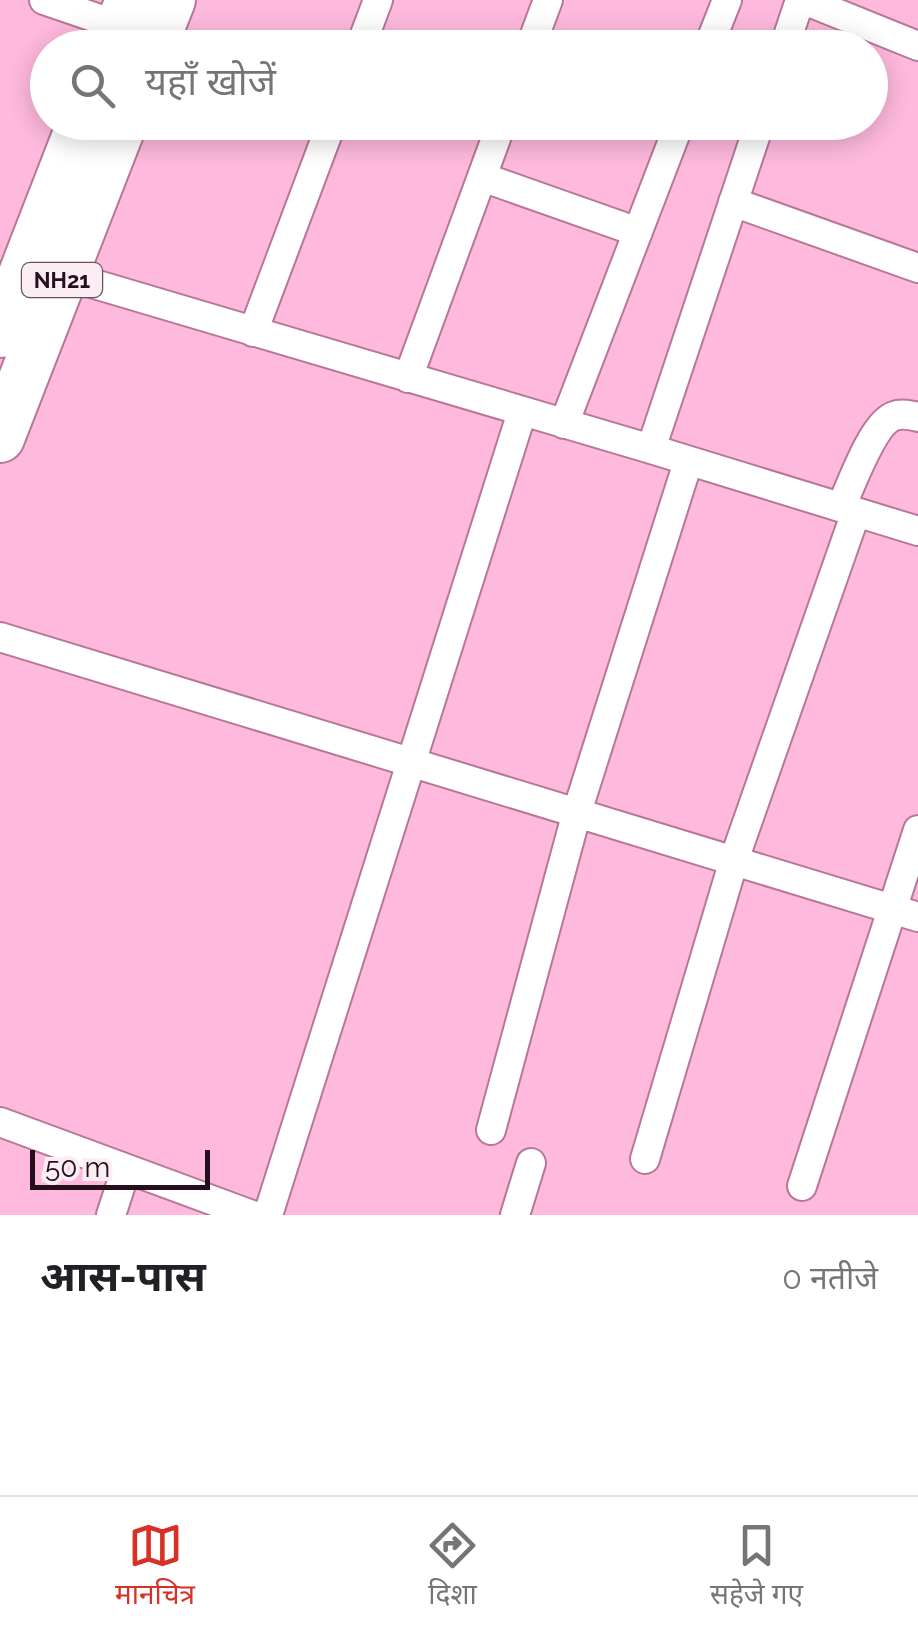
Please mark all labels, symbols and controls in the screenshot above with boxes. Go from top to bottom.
search box [30,30,888,140]
icon: search [65,58,120,113]
text: यहाँ खोजें [145,59,276,104]
road number: NH21 [22,263,102,297]
scale bar [30,1145,210,1190]
text: 50 m [45,1151,110,1184]
text: आस-पास [40,1252,206,1301]
text: 0 नतीजे [782,1259,878,1296]
tab: मानचित्र [115,1518,195,1615]
tab: दिशा [425,1518,480,1615]
tab: सहेजे गए [710,1518,803,1615]

